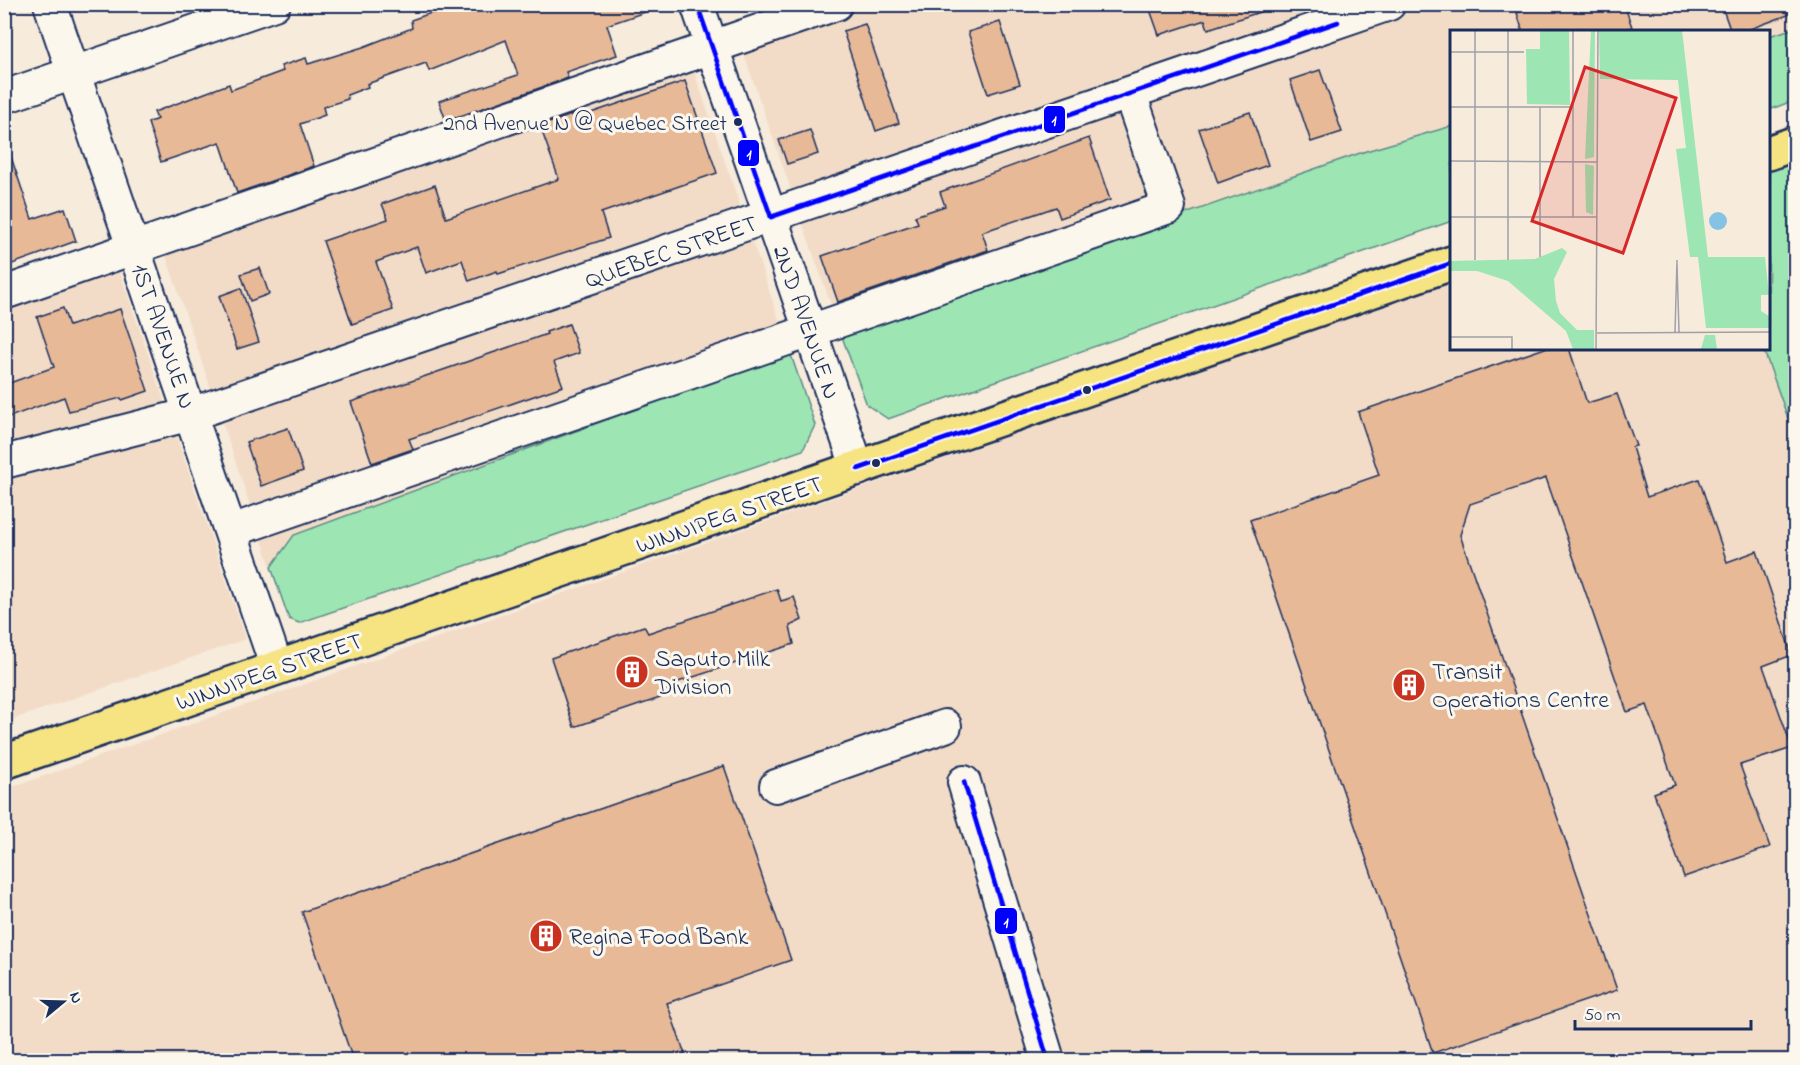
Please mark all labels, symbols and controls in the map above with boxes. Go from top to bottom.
inset map [1450,30,1770,350]
line badge: 1 [1043,105,1066,134]
place label: 2nd Avenue N @ Quebec Street [444,109,728,141]
text: 1 [1051,109,1057,133]
marker: 2nd Avenue N @ Quebec Street [732,116,744,128]
line badge: 1 [737,139,760,167]
text: 1 [746,143,752,167]
street label: QUEBEC STREET [581,207,763,299]
street label: 2ND AVENUE N [762,241,847,404]
street label: 1ST AVENUE N [120,259,203,414]
unlabelled marker [1081,384,1093,396]
unlabelled marker [870,457,882,469]
street label: WINNIPEG STREET [632,468,828,565]
street label: WINNIPEG STREET [172,625,368,722]
place label: Saputo Milk Division [654,643,771,706]
building icon: Saputo Milk Division [614,654,650,690]
place label: Transit Operations Centre [1432,656,1609,719]
building icon: Transit Operations Centre [1391,667,1427,703]
line badge: 1 [994,907,1018,935]
text: 1 [1003,911,1009,935]
building icon: Regina Food Bank [528,918,564,954]
place label: Regina Food Bank [569,921,749,956]
north arrow [33,972,93,1032]
text: N [62,989,88,1007]
scale bar [1575,993,1750,1031]
text: 50 m [1584,1003,1621,1029]

